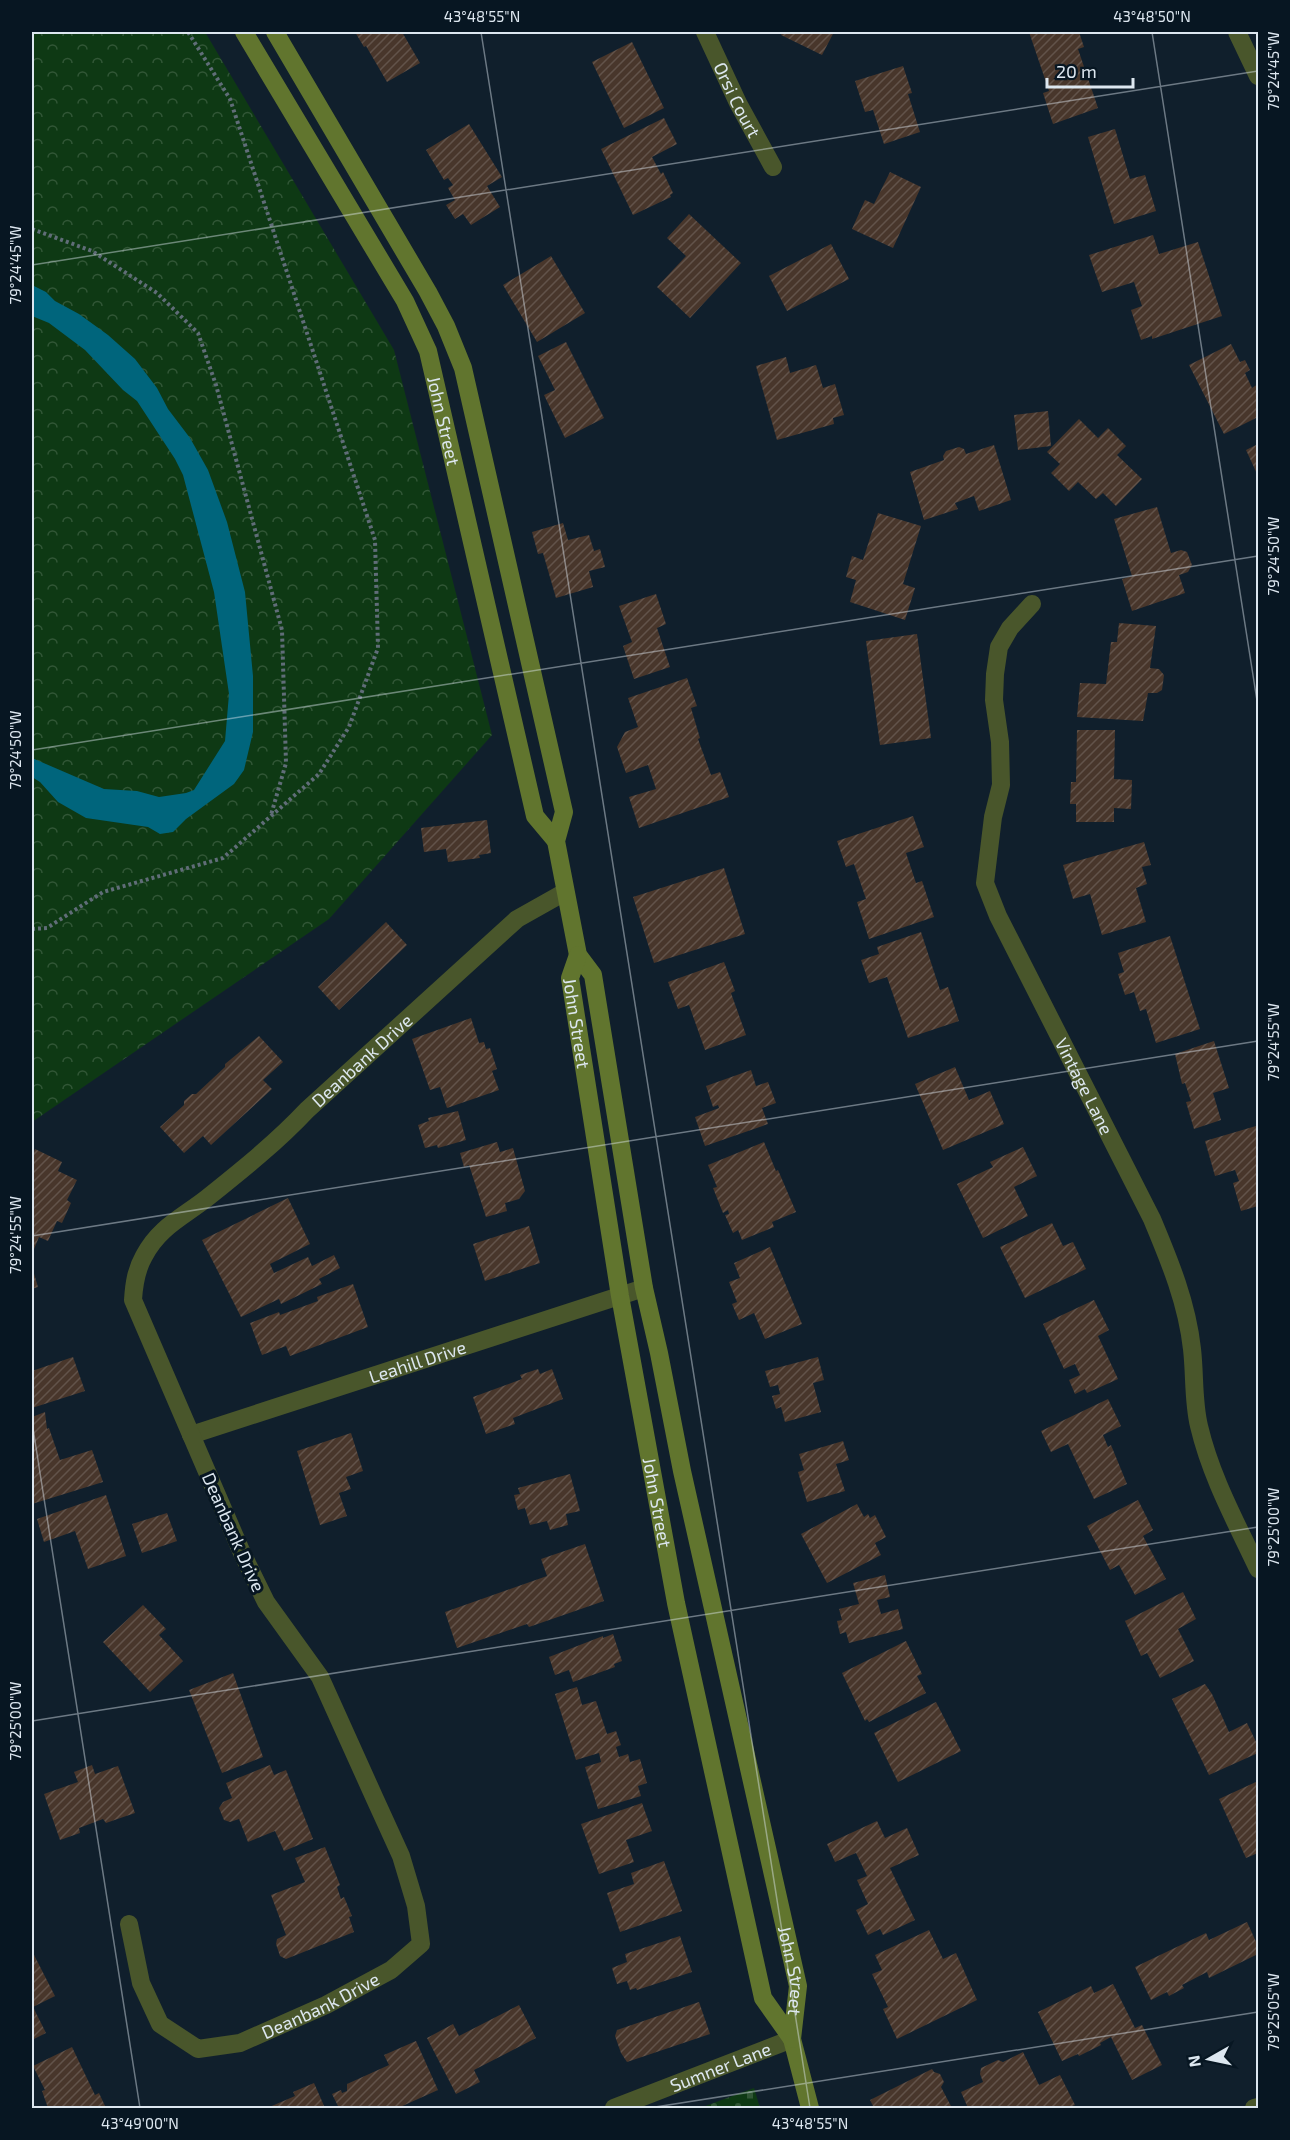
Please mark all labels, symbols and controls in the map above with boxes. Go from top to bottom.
text: 43°48'55"N [444,7,520,25]
text: 43°48'50"N [1113,7,1191,25]
text: 79°24'45"W [1264,32,1282,110]
scale bar [1047,51,1132,89]
street label: Orsi Court [709,58,766,141]
text: 20 m [1056,60,1097,82]
text: 79°24'45"W [6,226,24,304]
street label: John Street [423,374,465,468]
text: 79°24'50"W [1264,516,1282,596]
text: 79°24'50"W [6,710,24,790]
street label: John Street [559,976,595,1070]
text: 79°24'55"W [1264,1003,1282,1081]
street label: Deanbank Drive [307,1009,417,1112]
street label: Vintage Lane [1051,1034,1118,1138]
text: 79°24'55"W [6,1196,24,1274]
street label: Leahill Drive [366,1336,469,1388]
street label: John Street [639,1455,677,1549]
street label: Deanbank Drive [198,1469,270,1595]
text: 79°25'00"W [1264,1488,1282,1566]
text: 79°25'00"W [6,1682,24,1760]
street label: John Street [774,1923,809,2017]
street label: Deanbank Drive [258,1967,383,2043]
text: 79°25'05"W [1264,1973,1282,2051]
north arrow [1179,2029,1239,2089]
street label: Sumner Lane [667,2037,774,2096]
text: N [1183,2054,1204,2069]
text: 43°49'00"N [101,2114,179,2132]
text: 43°48'55"N [772,2114,848,2132]

